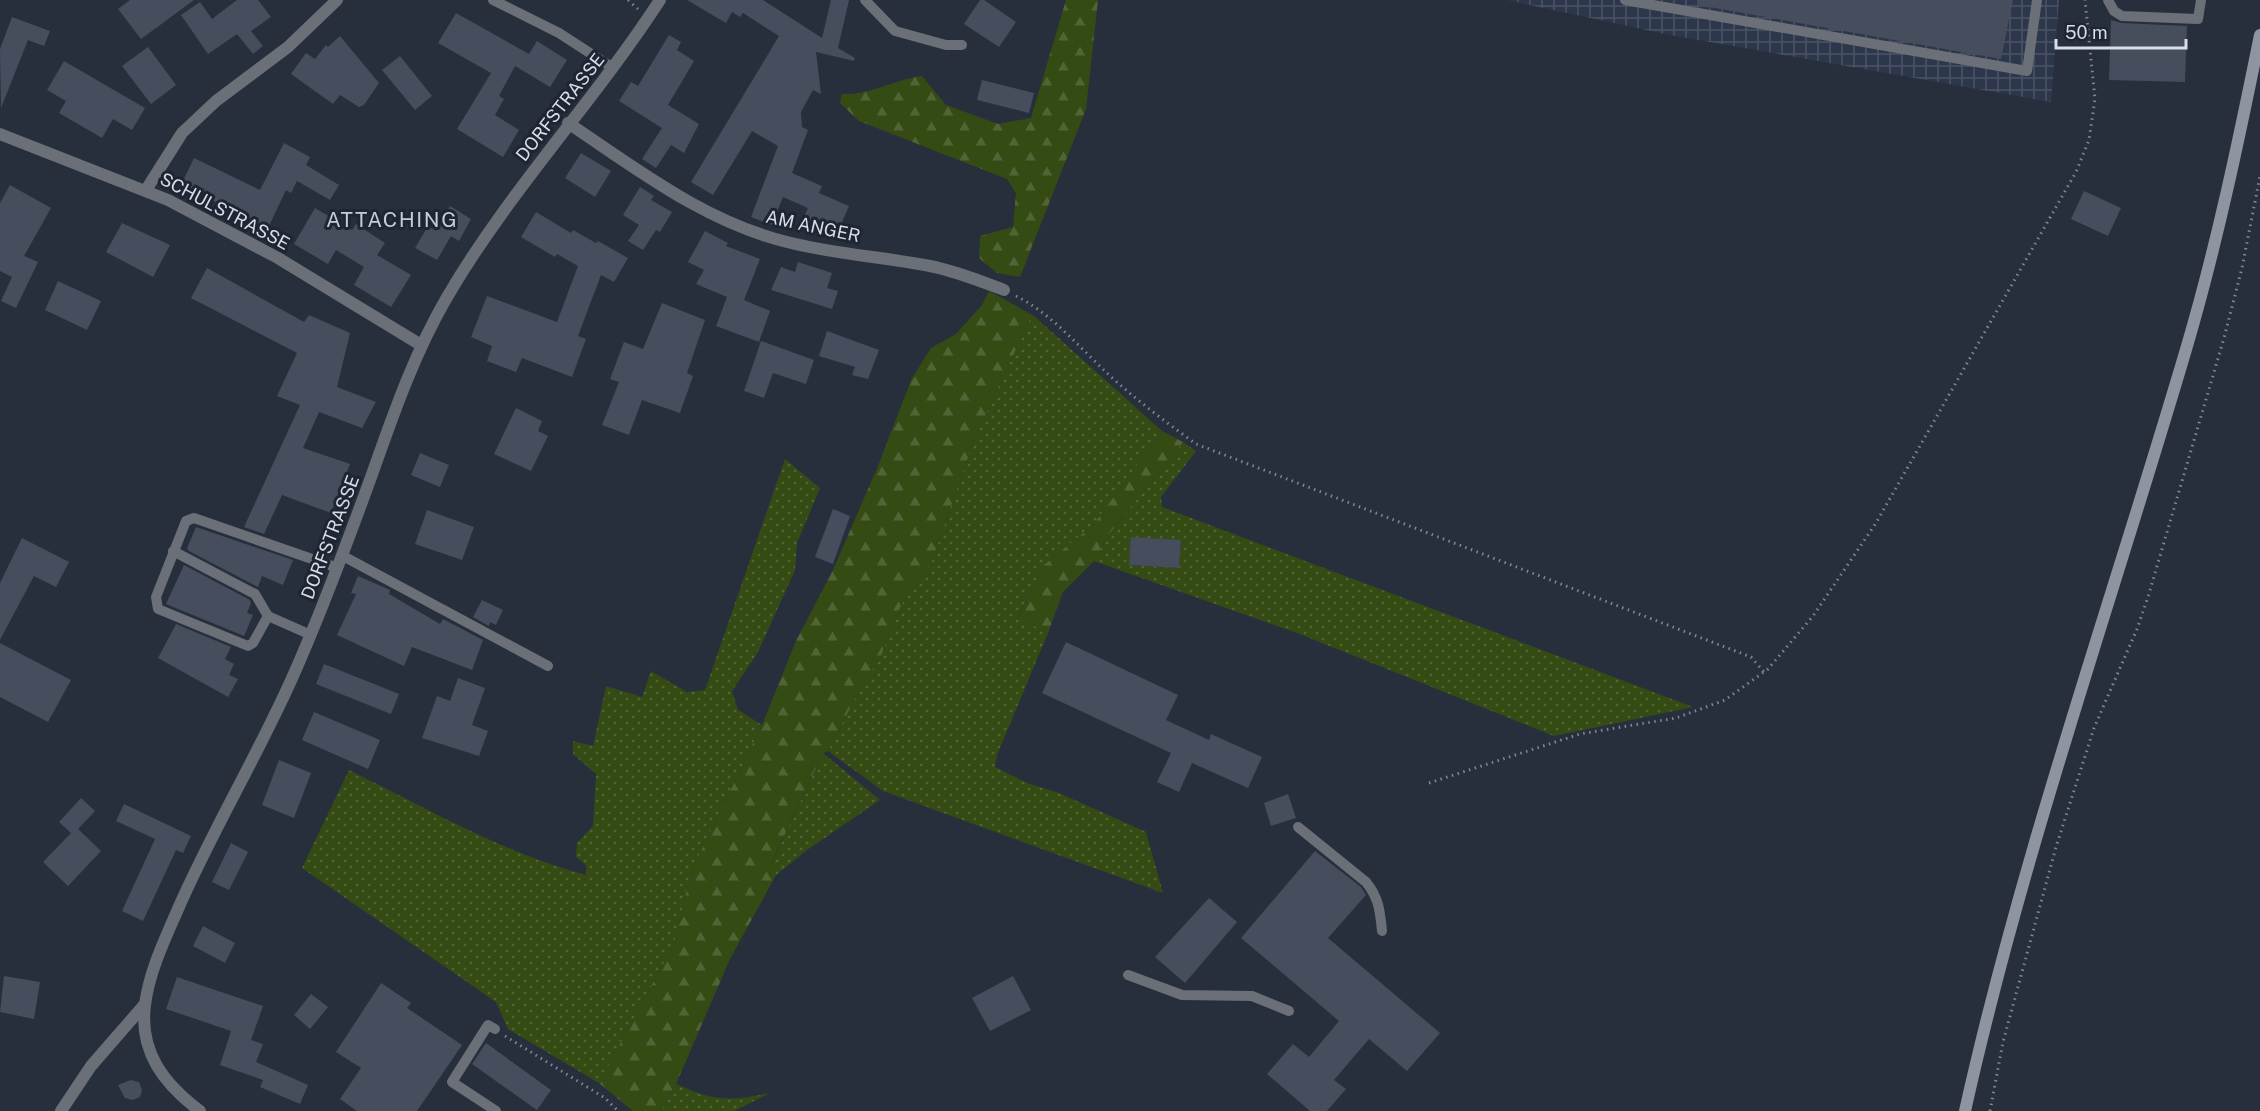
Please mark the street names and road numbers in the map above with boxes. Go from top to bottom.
street label: DORFSTRASSE [511,49,609,165]
street label: SCHULSTRASSE [157,168,293,254]
street label: AM ANGER [764,206,862,246]
street label: DORFSTRASSE [297,472,363,602]

